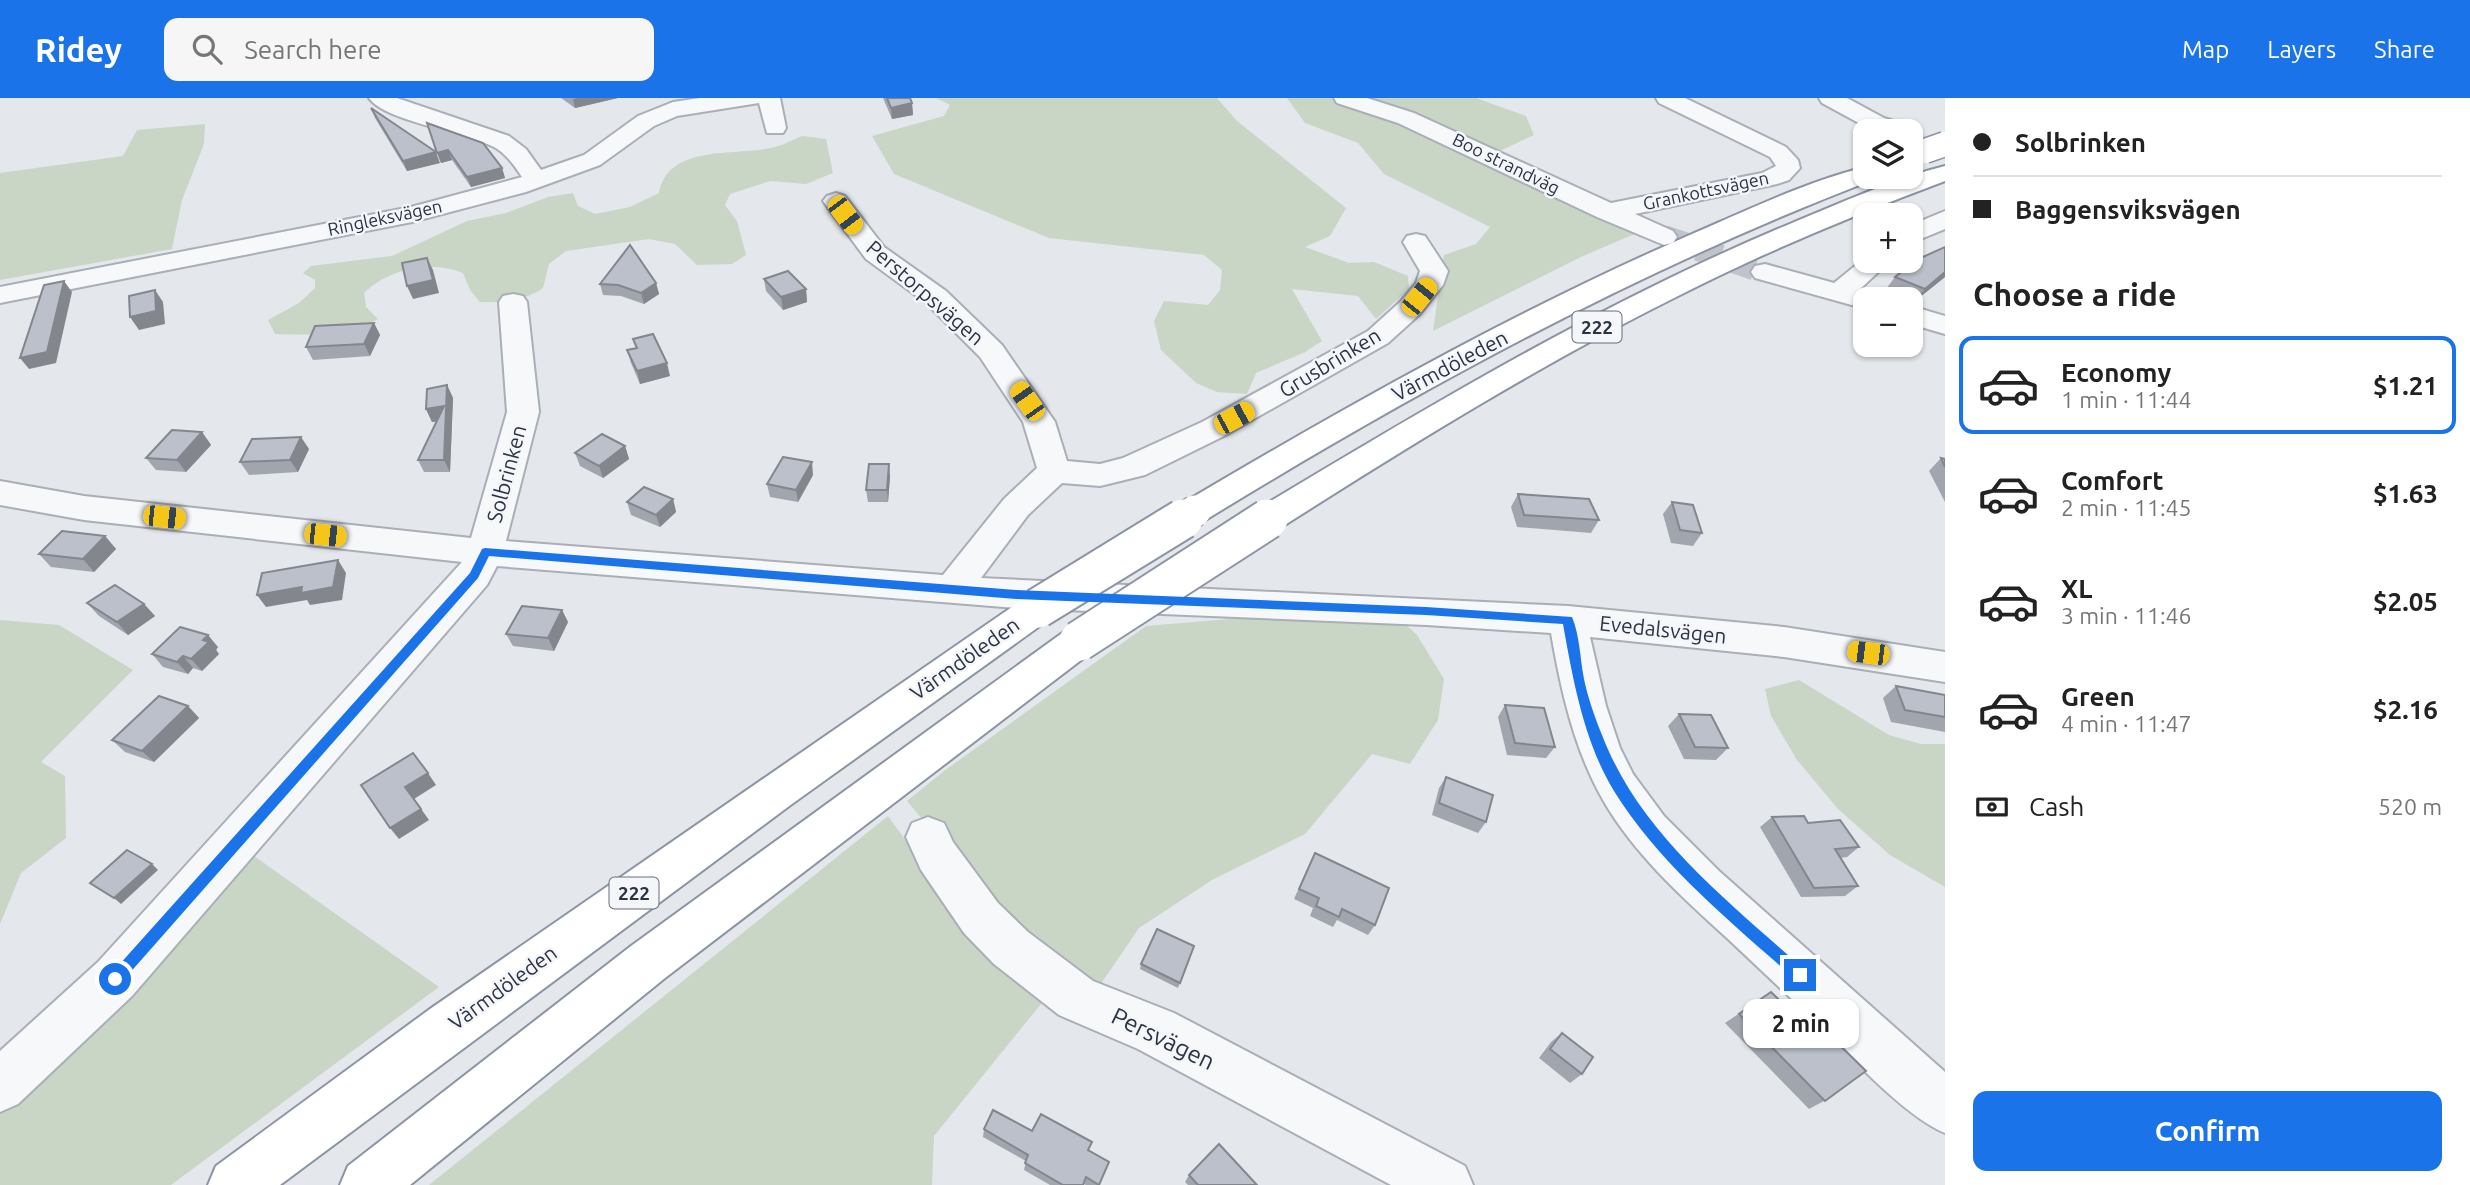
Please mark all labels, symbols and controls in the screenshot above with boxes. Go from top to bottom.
search box [164,18,654,81]
icon: search [188,30,226,68]
text: Ridey [35,31,122,68]
text: Search here [244,35,382,64]
text: Map [2182,36,2229,63]
text: Layers [2267,36,2336,63]
text: Share [2374,36,2435,63]
map controls [1853,119,1923,357]
button: layers [1853,119,1923,189]
text: Solbrinken [2015,128,2146,157]
street label: Boo strandväg [1450,129,1563,198]
street label: Grankottsvägen [1641,167,1771,213]
car [824,192,867,238]
street label: Ringleksvägen [326,195,444,239]
text: Baggensviksvägen [2015,195,2241,224]
button: + [1853,203,1923,273]
street label: Perstorpsvägen [862,235,989,350]
car [1398,274,1441,320]
text: Choose a ride [1973,276,2176,312]
button: − [1853,287,1923,357]
road number: 222 [1572,312,1622,342]
street label: Grusbrinken [1274,322,1385,402]
street label: Värmdöleden [1388,325,1511,406]
icon: car [1977,354,2040,417]
text: Economy [2061,358,2171,387]
text: $1.21 [2373,371,2438,400]
car [1007,378,1048,424]
text: 1 min · 11:44 [2061,387,2192,412]
car [1211,399,1258,437]
street label: Solbrinken [482,422,531,525]
icon: car [1977,462,2040,525]
text: Comfort [2061,466,2164,495]
text: $1.63 [2373,479,2438,508]
text: 2 min · 11:45 [2061,495,2192,520]
car [143,504,186,530]
car [304,522,347,548]
icon: car [1977,570,2040,633]
text: XL [2061,574,2092,603]
text: $2.05 [2373,587,2438,616]
text: 3 min · 11:46 [2061,603,2192,628]
street label: Evedalsvägen [1598,610,1728,648]
street label: Värmdöleden [905,612,1023,705]
car [1846,640,1891,666]
icon: car [1977,678,2040,741]
text: Green [2061,682,2135,711]
text: $2.16 [2373,695,2438,724]
text: 4 min · 11:47 [2061,711,2192,736]
icon: cash [1973,788,2011,826]
text: Cash [2029,792,2084,821]
text: 520 m [2378,794,2442,819]
road number: 222 [610,878,658,908]
street label: Värmdöleden [444,940,561,1034]
route end [1784,959,1816,991]
route start [99,963,131,995]
callout: 2 min [1742,1000,1858,1048]
street label: Persvägen [1107,1002,1219,1075]
text: 2 min [1772,1011,1830,1036]
button: Confirm [1973,1091,2442,1171]

